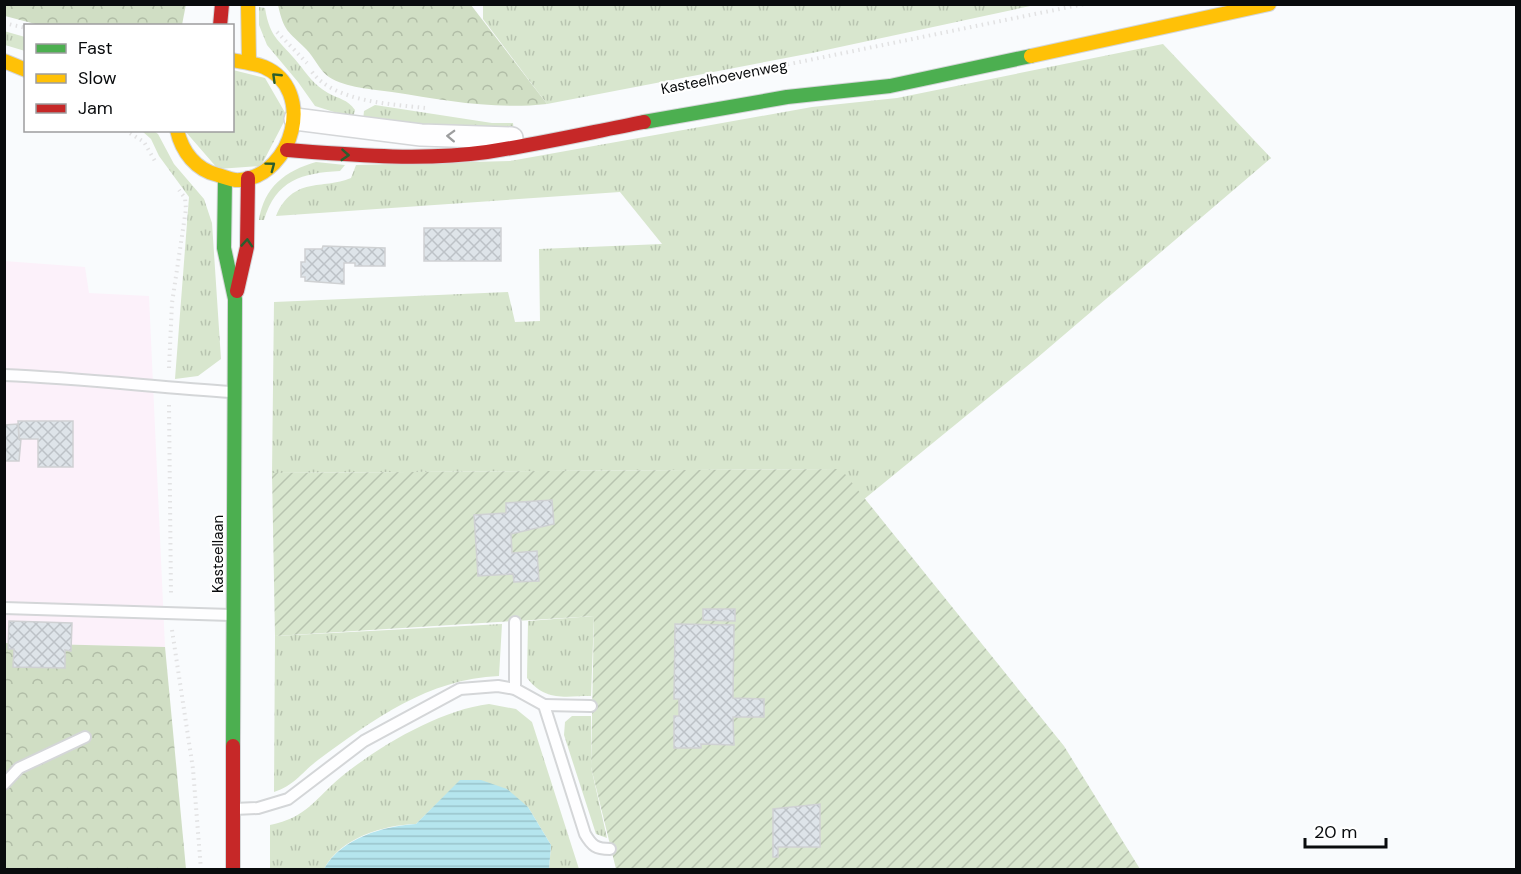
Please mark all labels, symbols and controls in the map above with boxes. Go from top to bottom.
legend [24,24,234,132]
text: Fast [78,36,113,60]
street label: Kasteelhoevenweg [659,55,789,99]
text: Slow [78,66,117,90]
one-way arrow [272,73,283,84]
text: Jam [78,96,113,120]
one-way arrow [446,130,455,142]
one-way arrow [341,148,350,161]
one-way arrow [264,163,275,174]
one-way arrow [240,238,253,247]
street label: Kasteellaan [208,515,228,593]
scale bar [1305,811,1386,849]
text: 20 m [1314,820,1357,844]

